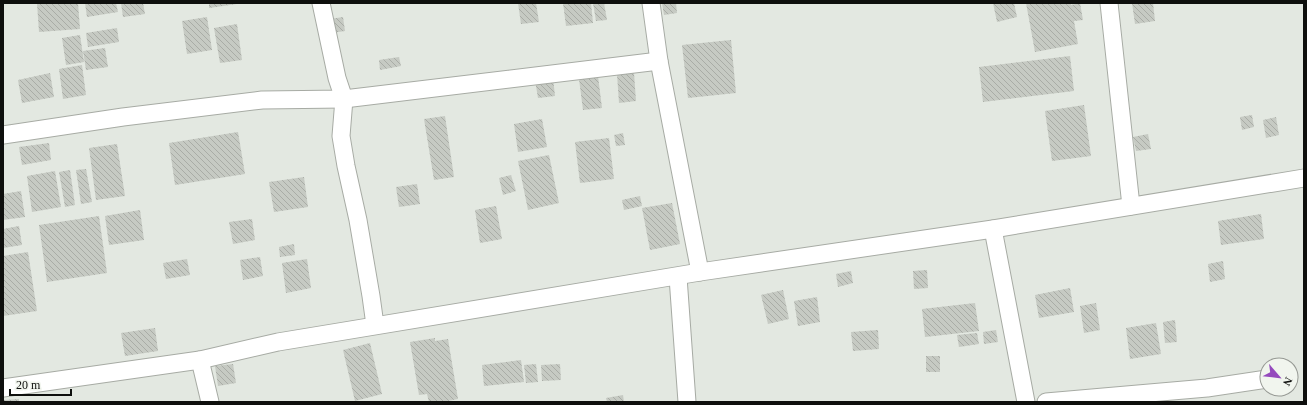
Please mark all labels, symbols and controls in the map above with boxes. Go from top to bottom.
north arrow [1259,357,1299,397]
scale bar [10,371,71,397]
text: N [1281,375,1295,388]
text: 20 m [16,378,41,392]

